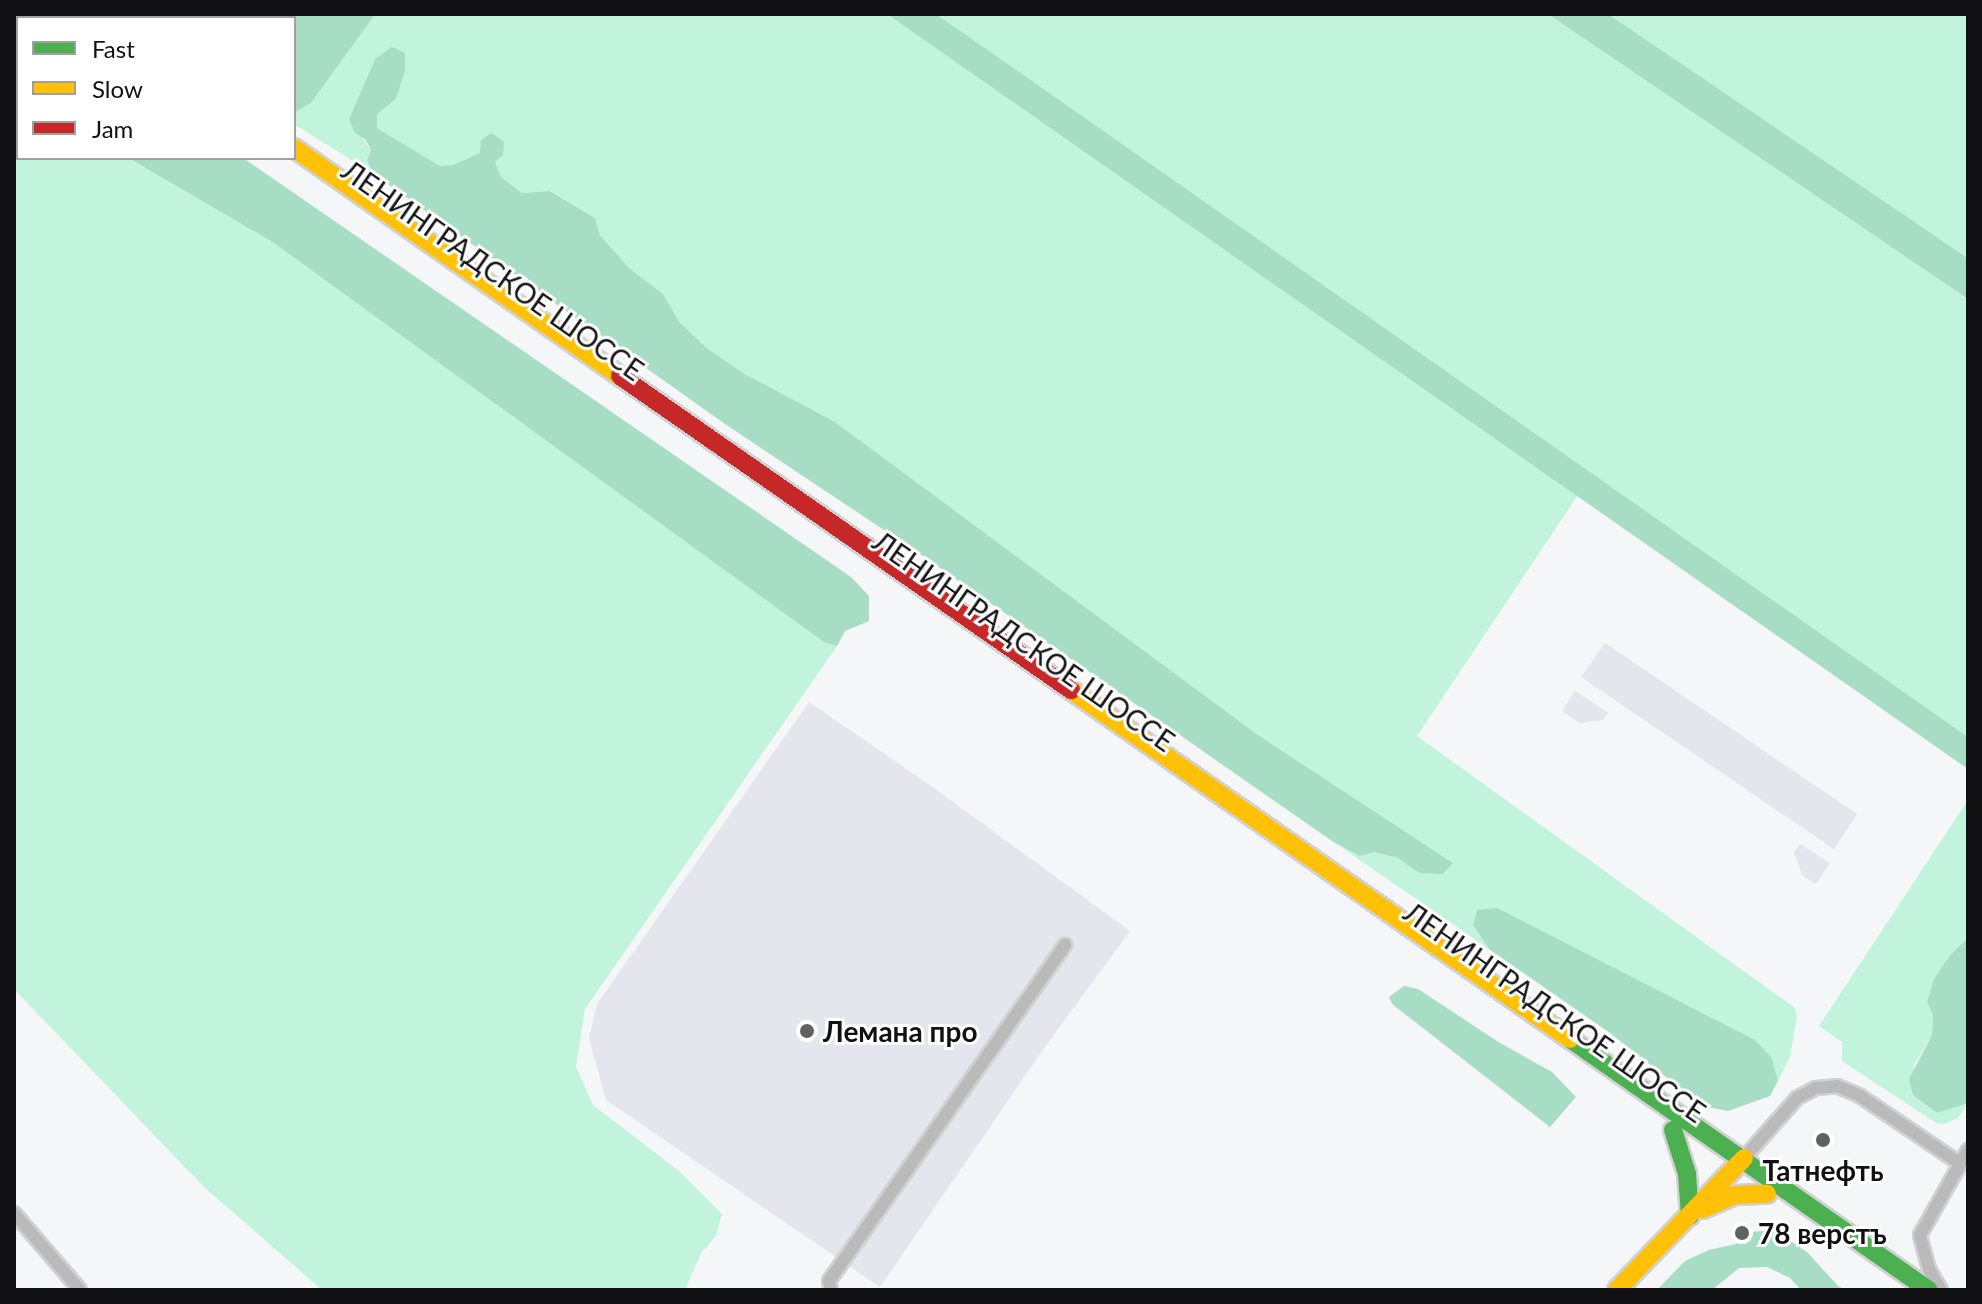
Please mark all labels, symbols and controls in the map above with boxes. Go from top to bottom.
legend [16,16,296,160]
text: Fast [92,34,135,63]
text: Slow [92,74,143,103]
text: Jam [92,114,133,143]
street label: ЛЕНИНГРАДСКОЕ ШОССЕ [336,153,650,387]
street label: ЛЕНИНГРАДСКОЕ ШОССЕ [867,524,1181,758]
street label: ЛЕНИНГРАДСКОЕ ШОССЕ [1398,895,1712,1129]
place label: Лемана про [823,1014,978,1048]
marker: Лемана про [798,1022,816,1040]
marker: Татнефть [1814,1131,1832,1149]
place label: Татнефть [1763,1153,1883,1187]
place label: 78 верстъ [1758,1216,1887,1250]
marker: 78 верстъ [1733,1224,1751,1242]

